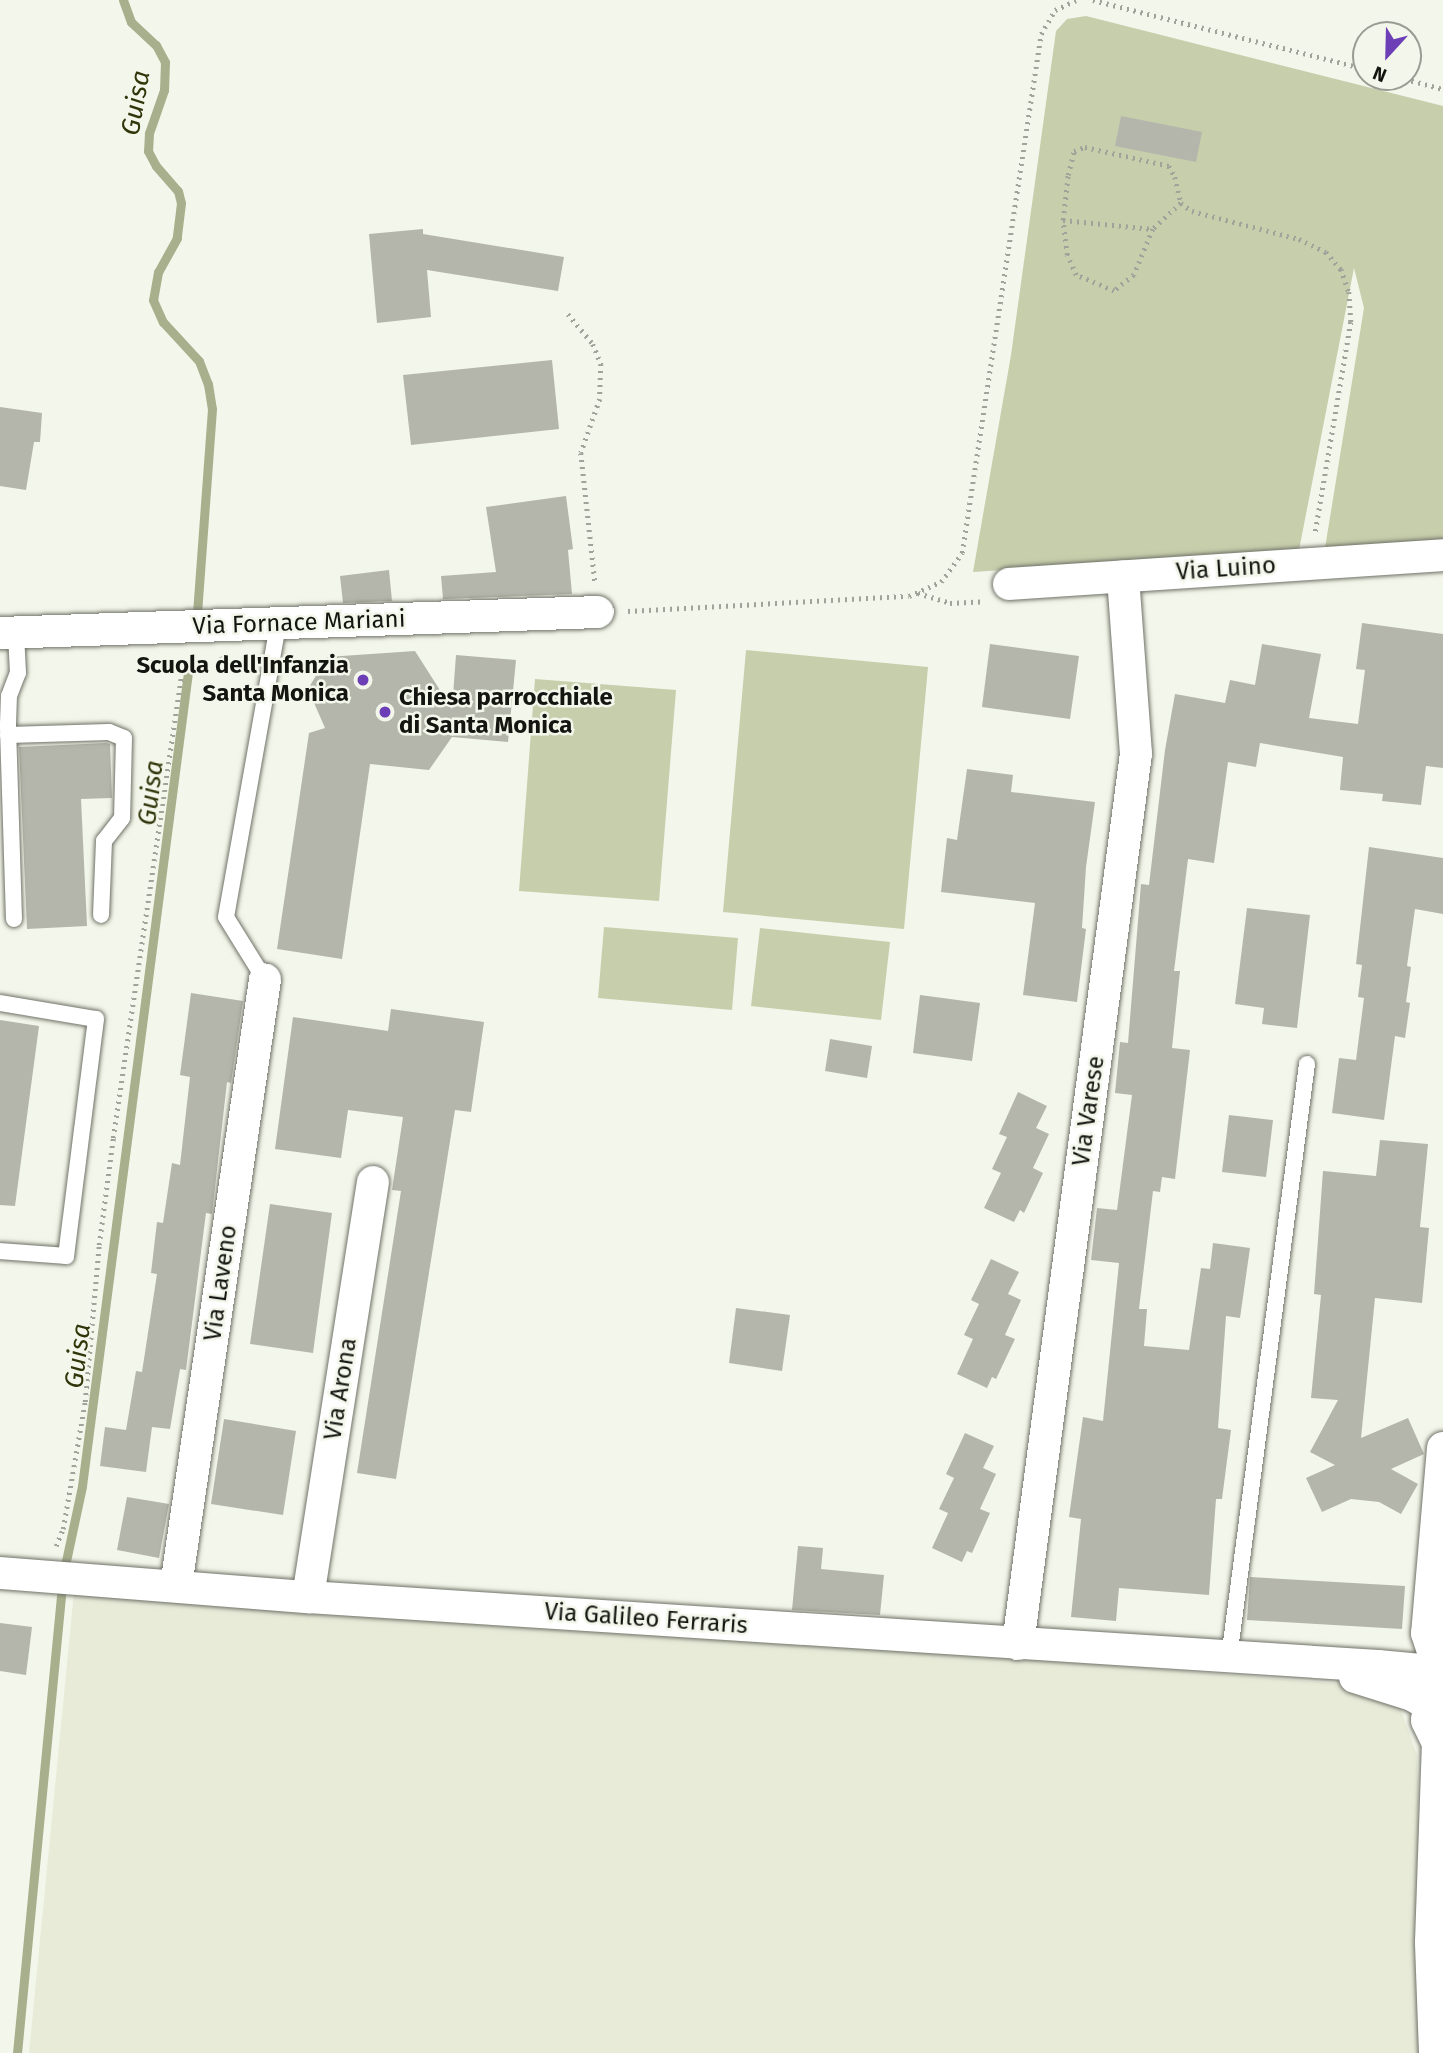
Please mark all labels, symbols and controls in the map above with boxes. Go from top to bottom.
north arrow [1352,21,1422,91]
text: N [1370,61,1390,87]
water label: Guisa [115,68,157,138]
street label: Via Luino [1175,551,1277,587]
street label: Via Fornace Mariani [192,605,406,641]
place label: Scuola dell'Infanzia Santa Monica [136,652,349,708]
marker: Scuola dell'Infanzia Santa Monica [355,672,371,688]
place label: Chiesa parrocchiale di Santa Monica [399,684,613,740]
marker: Chiesa parrocchiale di Santa Monica [377,704,393,720]
water label: Guisa [132,759,170,827]
street label: Via Varese [1067,1054,1111,1168]
street label: Via Laveno [199,1223,243,1343]
water label: Guisa [59,1322,97,1390]
street label: Via Arona [319,1336,363,1442]
street label: Via Galileo Ferraris [543,1598,749,1640]

